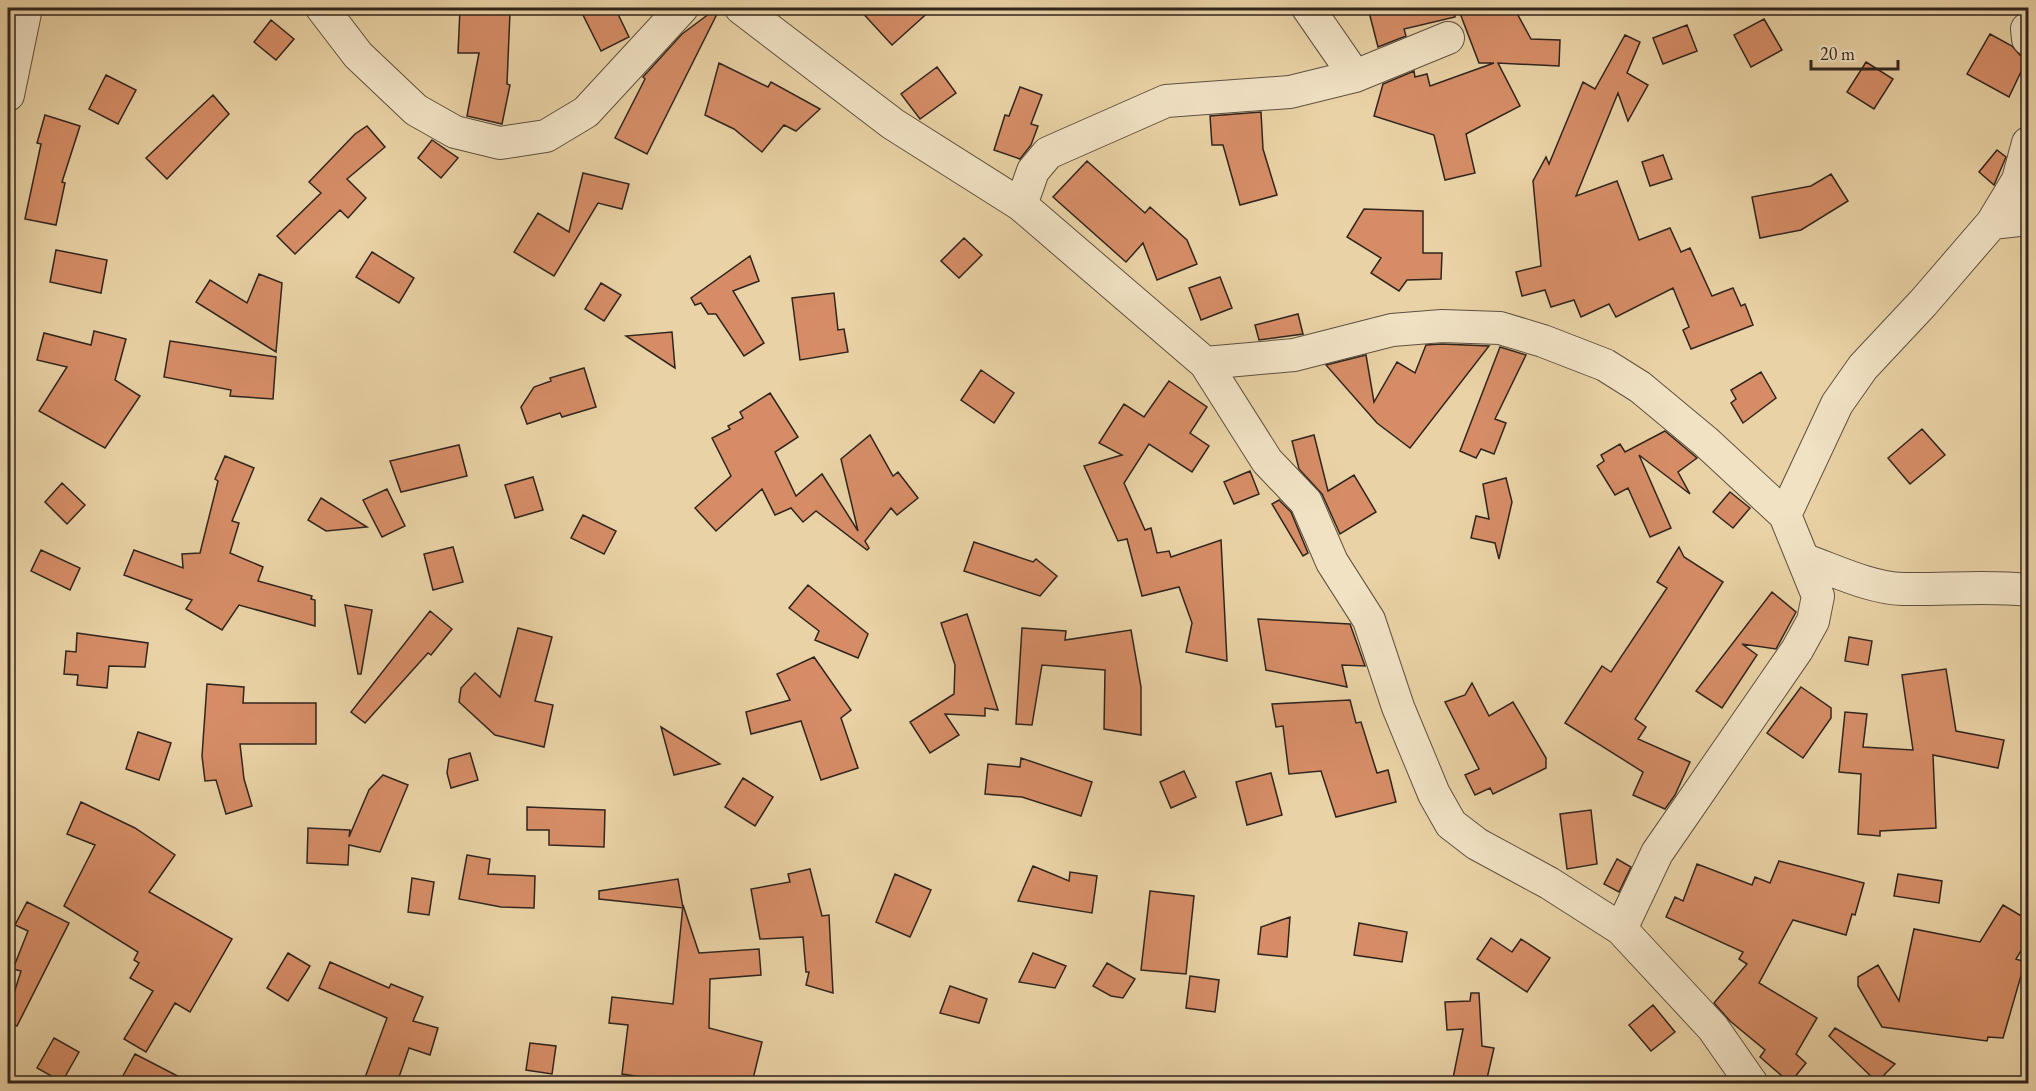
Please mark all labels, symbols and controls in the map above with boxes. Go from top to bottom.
scale bar [1811,33,1898,71]
text: 20 m [1820,42,1855,65]

